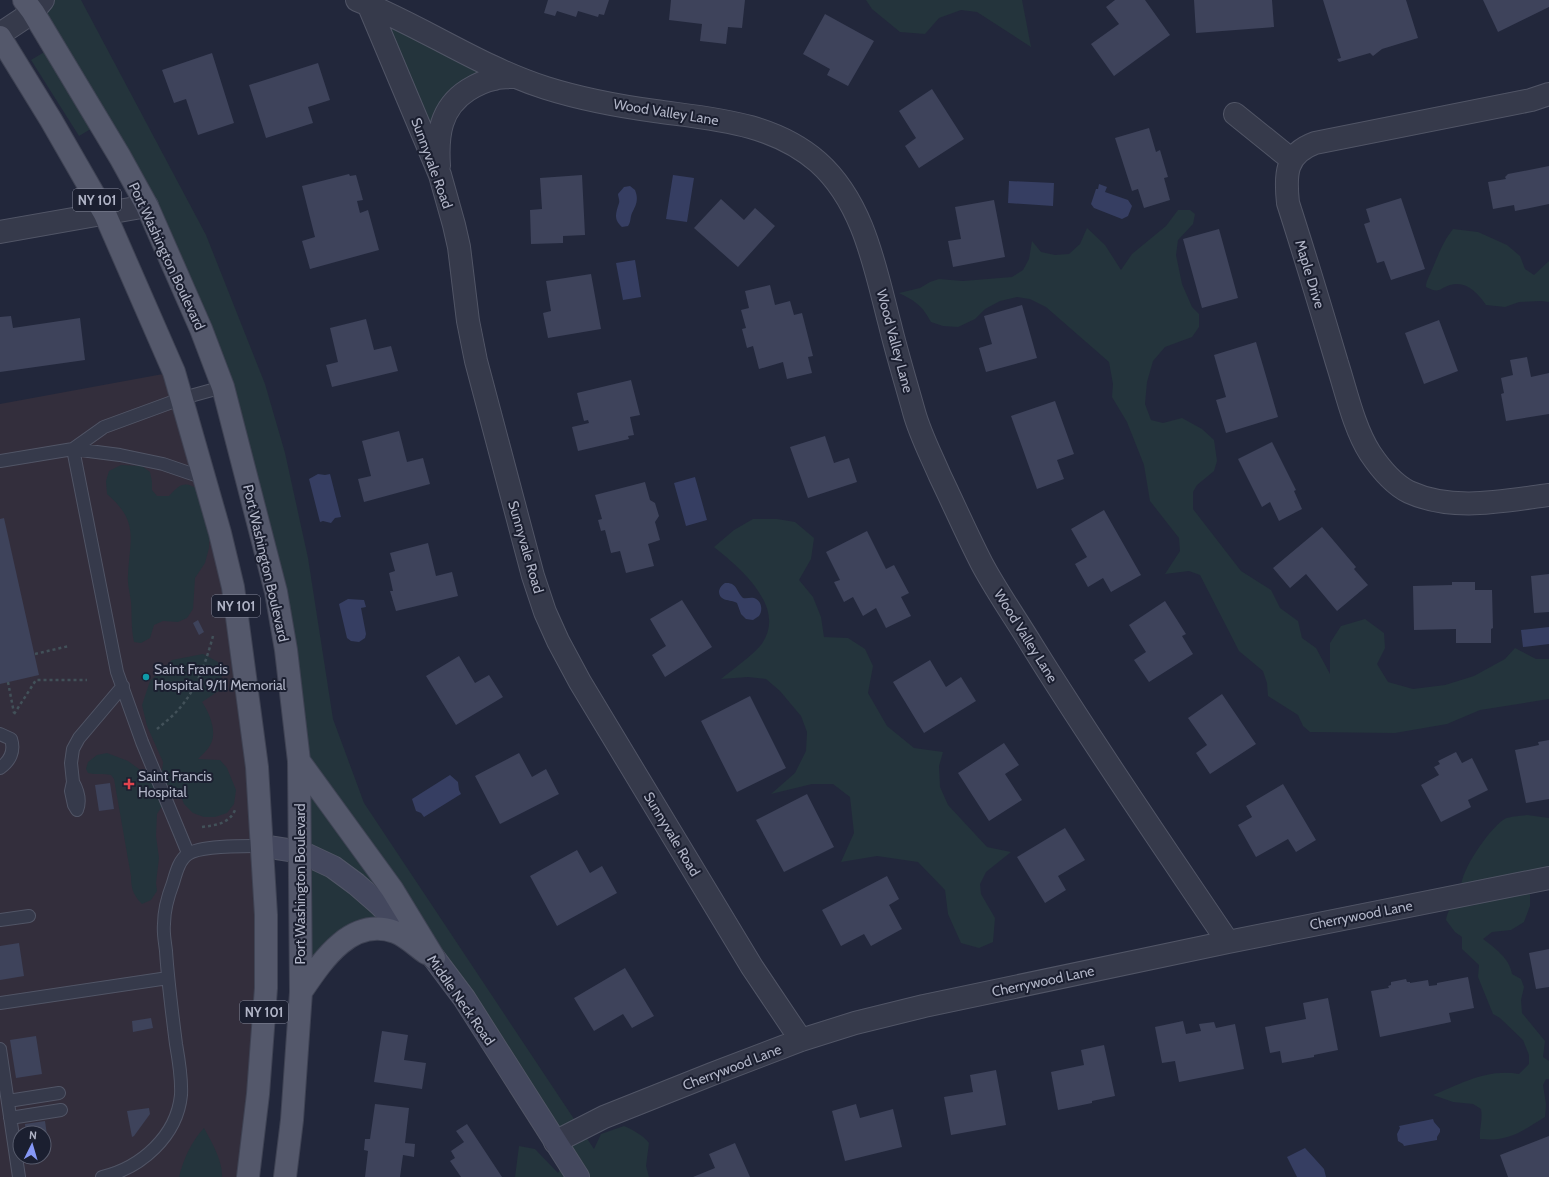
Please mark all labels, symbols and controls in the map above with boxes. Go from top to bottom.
street label: Wood Valley Lane [612,95,720,129]
street label: Sunnyvale Road [407,115,457,211]
street label: Port Washington Boulevard [125,179,209,333]
road number: NY 101 [73,189,121,211]
street label: Maple Drive [1291,238,1329,310]
street label: Wood Valley Lane [873,287,917,395]
street label: Port Washington Boulevard [239,483,293,643]
street label: Sunnyvale Road [504,499,548,595]
street label: Wood Valley Lane [990,586,1062,686]
road number: NY 101 [212,595,260,617]
place label: Saint Francis Hospital 9/11 Memorial [154,660,287,694]
marker: Saint Francis Hospital 9/11 Memorial [141,672,151,682]
place label: Saint Francis Hospital [138,767,212,801]
marker: Saint Francis Hospital [123,778,135,790]
street label: Sunnyvale Road [640,788,704,880]
street label: Port Washington Boulevard [291,804,309,965]
street label: Cherrywood Lane [1308,896,1414,934]
street label: Middle Neck Road [423,951,499,1049]
street label: Cherrywood Lane [990,961,1096,1001]
road number: NY 101 [240,1001,288,1023]
street label: Cherrywood Lane [680,1040,784,1094]
north arrow [12,1125,52,1165]
text: N [28,1128,37,1142]

